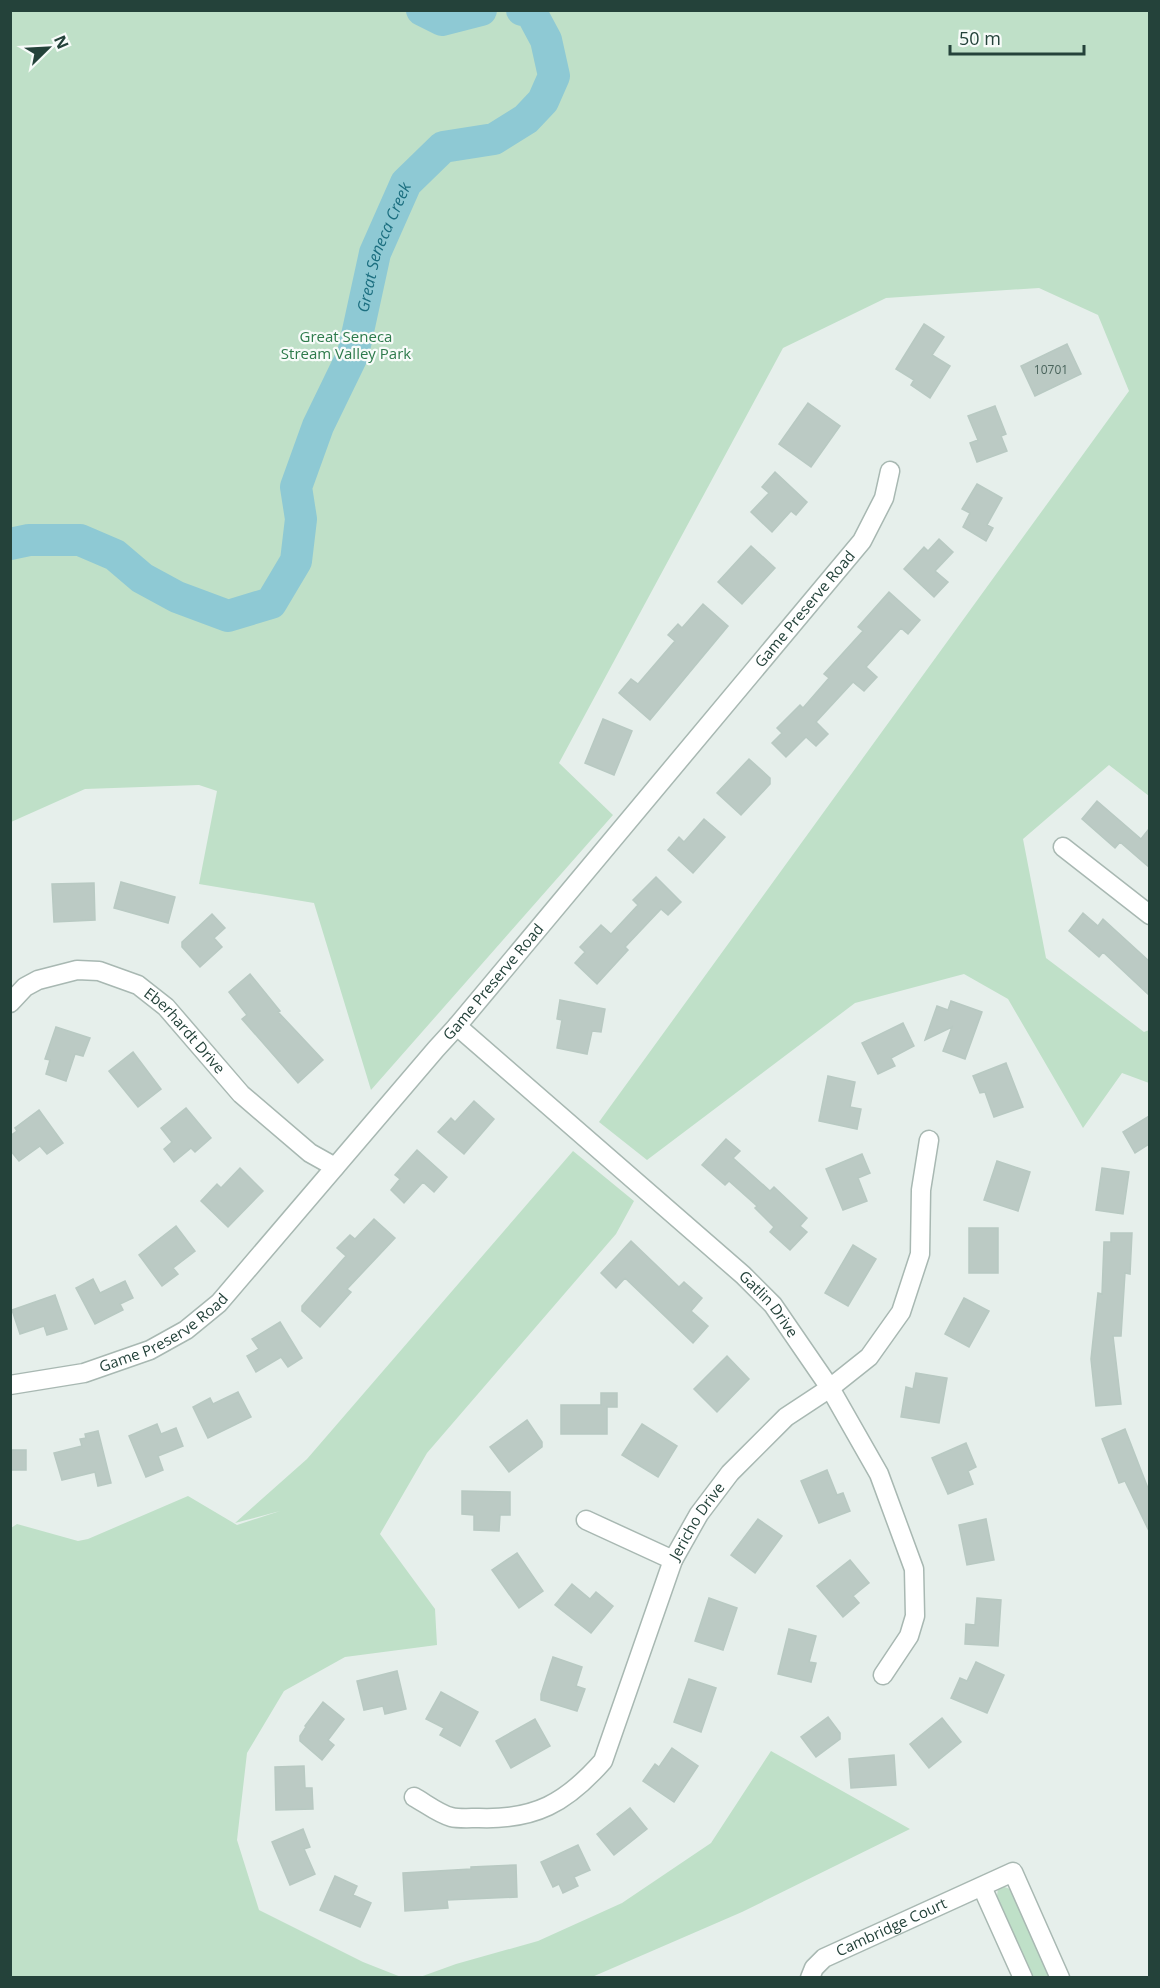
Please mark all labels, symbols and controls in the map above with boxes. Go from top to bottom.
north arrow [18,18,78,78]
scale bar [950,18,1084,56]
text: 50 m [959,26,1001,50]
text: N [49,31,74,52]
water label: Great Seneca Creek [351,178,416,314]
park label: Great Seneca Stream Valley Park [281,326,411,363]
house number: 10701 [1034,361,1068,378]
street label: Game Preserve Road [750,546,859,671]
street label: Game Preserve Road [438,919,547,1044]
street label: Eberhardt Drive [140,983,230,1078]
street label: Gatlin Drive [735,1266,803,1341]
street label: Game Preserve Road [96,1289,232,1376]
street label: Jericho Drive [663,1478,729,1565]
street label: Cambridge Court [832,1893,950,1960]

